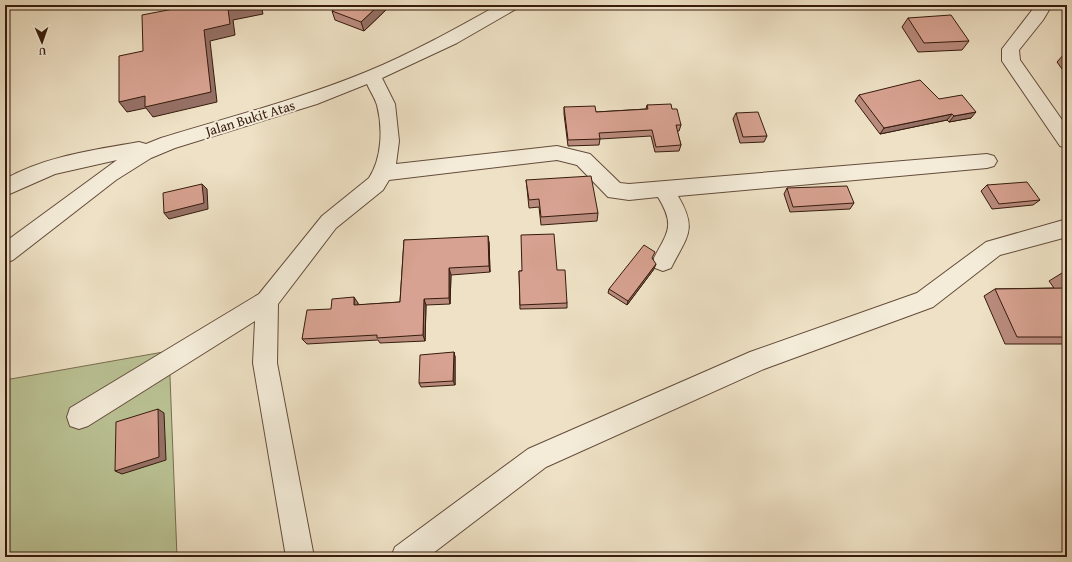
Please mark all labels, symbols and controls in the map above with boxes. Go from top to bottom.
north arrow [22,22,62,62]
text: U [38,44,46,60]
street label: Jalan Bukit Atas [201,95,297,142]

